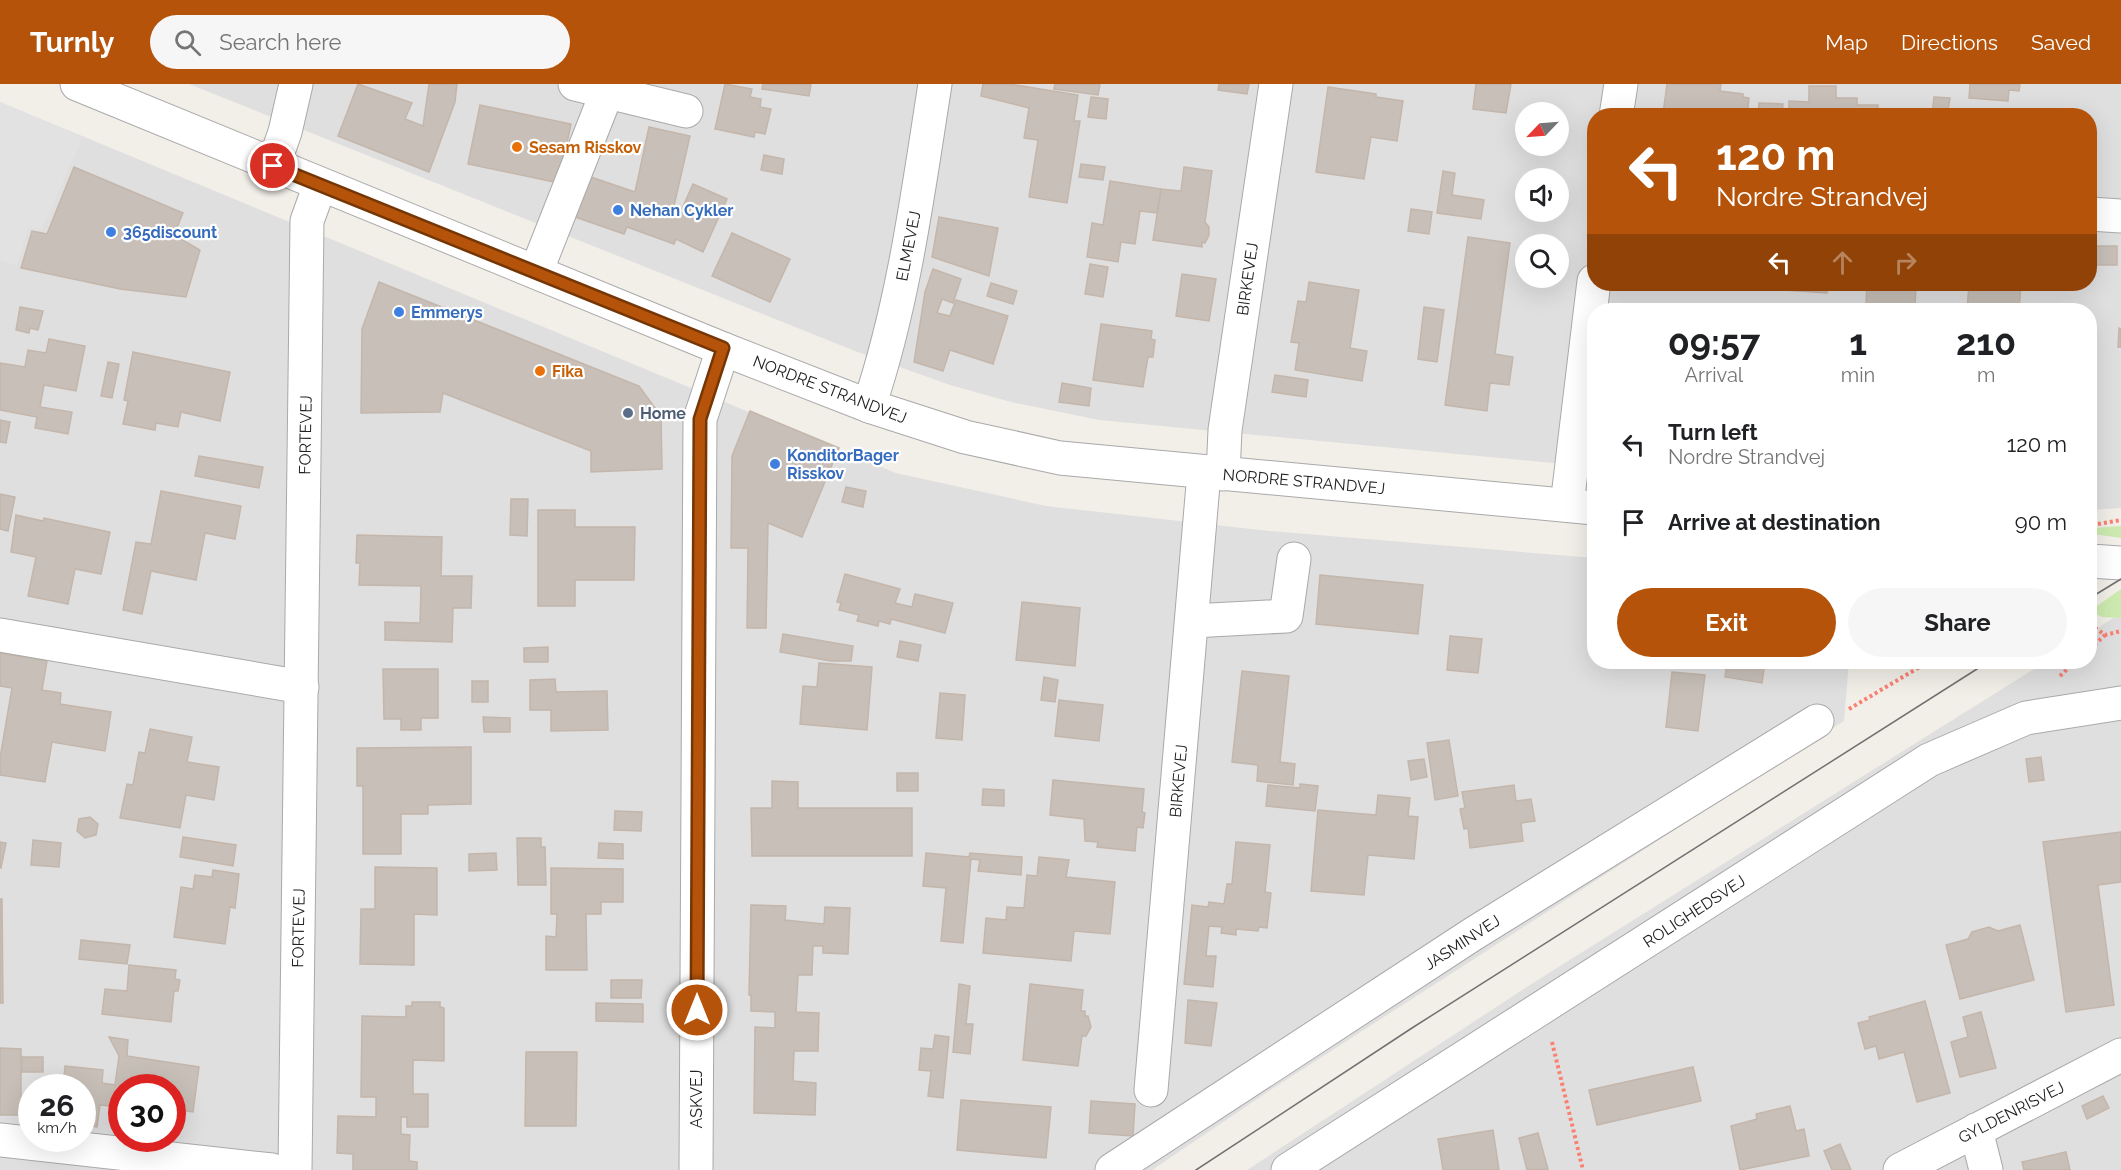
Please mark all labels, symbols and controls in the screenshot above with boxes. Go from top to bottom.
search box [150,15,570,69]
text: Turnly [30,26,114,59]
icon: search [171,26,204,59]
text: Search here [219,29,341,55]
text: Map [1825,30,1868,55]
text: Directions [1901,30,1998,55]
text: Saved [2031,30,2091,55]
north arrow [1515,102,1569,156]
map controls [1515,102,1569,288]
text: 120 m [1716,131,1835,180]
icon: left [1617,132,1695,210]
place label: Sesam Risskov [529,138,642,157]
pin [247,140,298,191]
marker: Sesam Risskov [510,140,524,154]
icon: arrive [256,149,289,182]
button: sound [1515,168,1569,222]
text: Nordre Strandvej [1716,181,1928,212]
place label: Nehan Cykler [630,201,734,220]
marker: Nehan Cykler [611,203,625,217]
street label: ELMEVEJ [892,209,925,283]
place label: 365discount [123,223,217,242]
marker: 365discount [104,225,118,239]
button: search [1515,234,1569,288]
street label: BIRKEVEJ [1233,241,1262,317]
icon: left [1763,246,1796,279]
icon: ahead [1826,246,1859,279]
icon: right [1889,246,1922,279]
place label: Emmerys [411,303,483,322]
marker: Emmerys [392,305,406,319]
text: 09:57 [1668,321,1760,363]
text: 1 [1849,321,1867,363]
text: 210 [1956,321,2016,363]
street label: NORDRE STRANDVEJ [750,351,909,428]
place label: Fika [552,362,583,381]
text: Arrival [1685,363,1743,387]
text: min [1841,363,1875,387]
text: m [1977,363,1995,387]
marker: Fika [533,364,547,378]
street label: FORTEVEJ [295,395,316,475]
place label: Home [640,404,686,423]
marker: Home [621,406,635,420]
text: Turn left [1668,419,1758,445]
icon: left [1617,428,1650,461]
text: 120 m [2007,431,2067,457]
text: Nordre Strandvej [1668,445,1825,469]
place label: KonditorBager Risskov [787,446,899,483]
marker: KonditorBager Risskov [768,457,782,471]
street label: NORDRE STRANDVEJ [1222,465,1386,498]
icon: arrive [1617,506,1650,539]
text: Arrive at destination [1668,509,1881,535]
text: 90 m [2015,509,2067,535]
button: Exit [1617,588,1836,657]
button: Share [1848,588,2067,657]
street label: BIRKEVEJ [1166,744,1191,818]
street label: ROLIGHEDSVEJ [1640,871,1749,952]
street label: FORTEVEJ [288,888,309,968]
street label: JASMINVEJ [1421,911,1504,974]
position arrow [665,978,729,1042]
street label: ASKVEJ [687,1070,706,1128]
speed limit sign: 30 [108,1074,186,1152]
street label: GYLDENRISVEJ [1955,1078,2067,1147]
text: 26 [39,1088,75,1123]
text: km/h [37,1119,77,1137]

